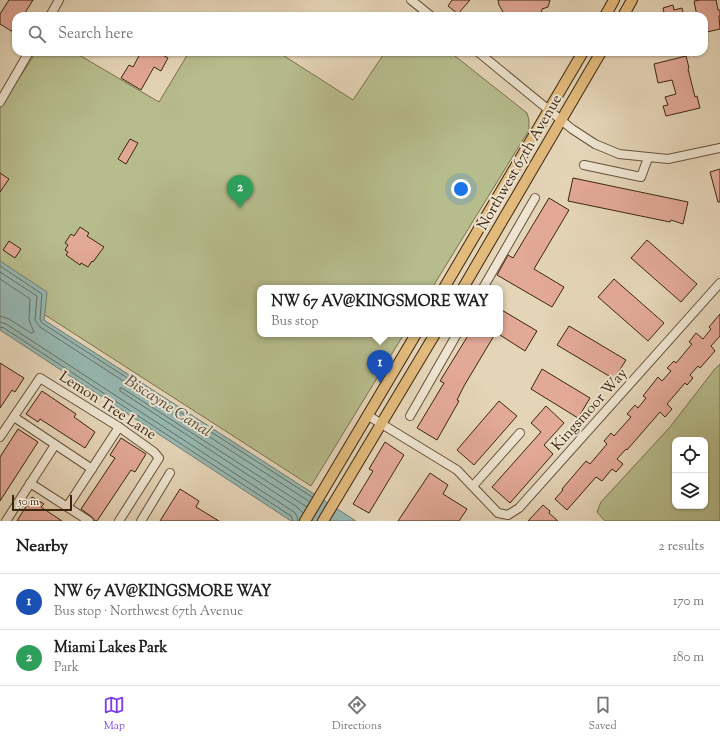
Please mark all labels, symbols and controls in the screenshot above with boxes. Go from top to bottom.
search box [12,12,708,56]
icon: search [26,23,48,45]
text: Search here [58,24,133,45]
street label: Northwest 67th Avenue [473,91,568,235]
pin: 2 [227,175,253,208]
your location [451,179,471,199]
popup [257,285,503,337]
text: NW 67 AV@KINGSMORE WAY [271,292,489,313]
text: Bus stop [271,313,319,331]
pin: 1 [367,350,393,383]
street label: Kingsmoor Way [547,364,633,456]
street label: Lemon Tree Lane [54,367,160,446]
water label: Biscayne Canal [120,370,216,444]
map controls [672,437,708,509]
button: locate [672,437,708,473]
button: layers [672,473,708,509]
scale bar [12,493,72,512]
text: 50 m [18,494,39,510]
text: Nearby [16,535,68,559]
text: 2 results [659,538,704,556]
text: NW 67 AV@KINGSMORE WAY [54,582,271,603]
text: 1 [27,593,31,611]
text: 170 m [673,593,704,611]
text: Bus stop · Northwest 67th Avenue [54,603,243,621]
text: Miami Lakes Park [54,638,167,659]
text: 2 [26,649,32,667]
text: 180 m [673,649,704,667]
text: Park [54,659,79,677]
tab: Map [103,694,125,734]
tab: Directions [332,694,382,734]
tab: Saved [588,694,617,734]

